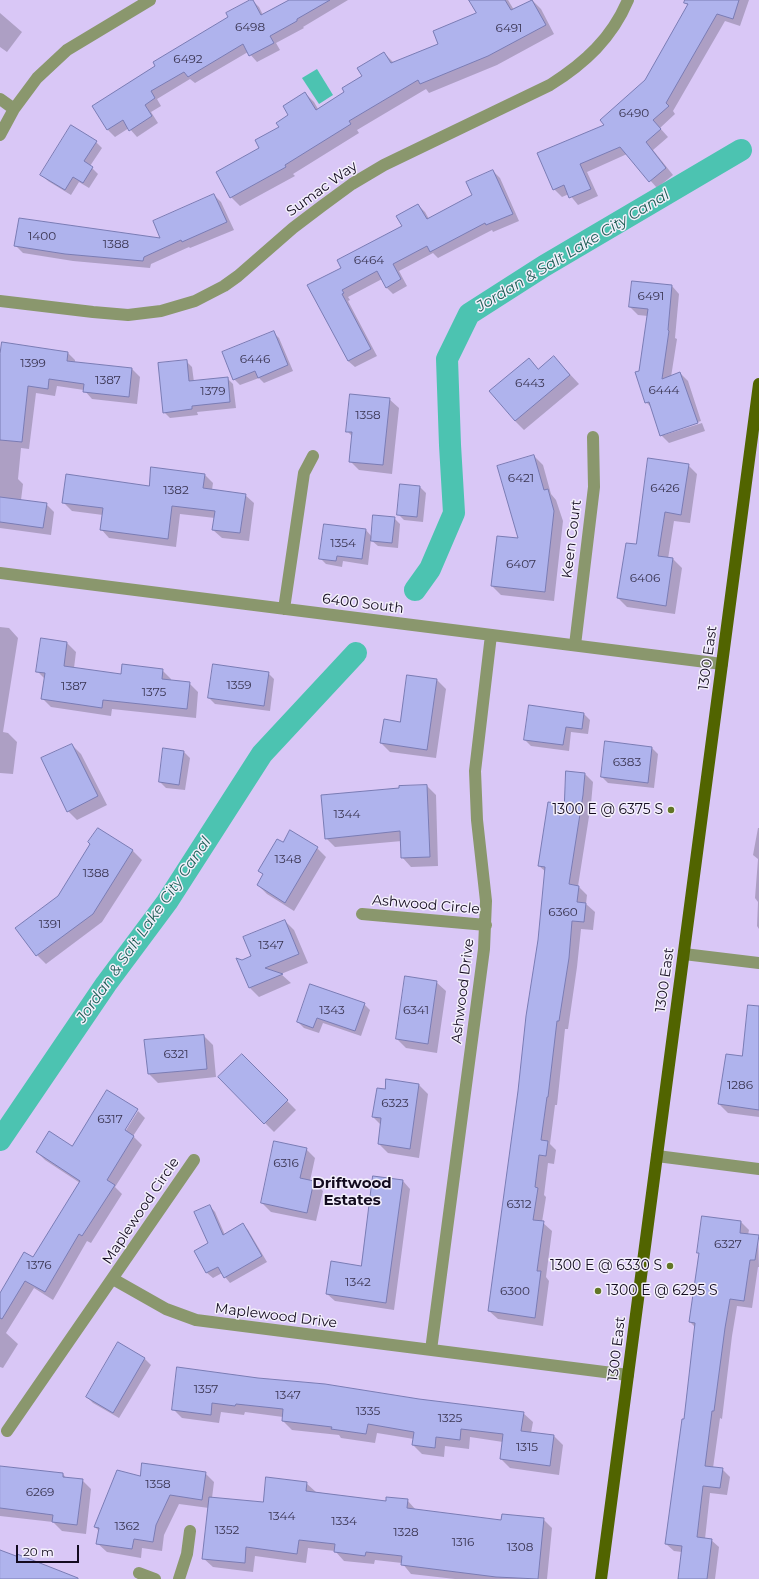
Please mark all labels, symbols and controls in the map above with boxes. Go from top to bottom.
house number: 6498 [235,20,265,34]
house number: 6491 [496,21,522,35]
house number: 6492 [173,52,203,66]
house number: 6490 [619,106,649,120]
street label: Sumac Way [283,158,361,220]
water label: Jordan & Salt Lake City Canal [473,186,673,316]
house number: 1400 [28,229,56,243]
house number: 1388 [103,237,129,251]
house number: 6464 [354,253,384,267]
house number: 6491 [638,289,664,303]
house number: 6446 [240,352,270,366]
house number: 1399 [20,356,46,370]
house number: 1387 [95,373,121,387]
house number: 6443 [515,376,545,390]
house number: 6444 [648,383,680,397]
house number: 1379 [200,384,226,398]
house number: 1358 [355,408,381,422]
house number: 6421 [508,471,534,485]
house number: 6426 [650,481,680,495]
house number: 1382 [163,483,189,497]
street label: Keen Court [559,499,585,579]
house number: 1354 [330,536,356,550]
house number: 6407 [506,557,536,571]
house number: 6406 [630,571,660,585]
street label: 6400 South [321,591,405,617]
street label: 1300 East [695,625,721,691]
house number: 1359 [226,678,252,692]
house number: 1387 [61,679,87,693]
house number: 1375 [142,685,166,699]
house number: 6383 [613,755,641,769]
place label: 1300 E @ 6375 S [552,802,663,818]
marker: 1300 E @ 6375 S [666,805,676,815]
house number: 1344 [334,807,360,821]
water label: Jordan & Salt Lake City Canal [73,834,215,1026]
house number: 1348 [275,852,301,866]
house number: 1388 [83,866,109,880]
street label: Ashwood Circle [371,892,481,918]
house number: 6360 [548,905,578,919]
house number: 1391 [39,917,61,931]
house number: 1347 [258,938,284,952]
street label: Ashwood Drive [448,938,478,1044]
street label: 1300 East [652,947,678,1013]
house number: 1343 [319,1003,345,1017]
house number: 6341 [403,1003,429,1017]
house number: 6321 [163,1047,189,1061]
house number: 1286 [727,1078,753,1092]
house number: 6323 [381,1096,409,1110]
house number: 6317 [97,1112,123,1126]
street label: Maplewood Circle [99,1154,183,1268]
house number: 6316 [273,1156,299,1170]
district label: Driftwood Estates [312,1175,392,1210]
house number: 6312 [506,1197,532,1211]
house number: 6327 [714,1237,742,1251]
house number: 1376 [26,1258,52,1272]
place label: 1300 E @ 6330 S [550,1258,662,1274]
marker: 1300 E @ 6330 S [665,1261,675,1271]
house number: 1342 [345,1275,371,1289]
place label: 1300 E @ 6295 S [606,1283,718,1299]
house number: 6300 [500,1284,530,1298]
marker: 1300 E @ 6295 S [593,1286,603,1296]
street label: Maplewood Drive [214,1300,338,1332]
street label: 1300 East [605,1316,629,1382]
house number: 1357 [194,1382,218,1396]
house number: 1347 [275,1388,301,1402]
house number: 1335 [356,1404,380,1418]
house number: 1325 [438,1411,462,1425]
house number: 1315 [516,1440,538,1454]
house number: 1358 [145,1477,171,1491]
house number: 6269 [26,1485,54,1499]
house number: 1344 [269,1509,295,1523]
house number: 1334 [331,1514,357,1528]
house number: 1362 [114,1519,140,1533]
house number: 1352 [215,1523,239,1537]
house number: 1328 [393,1525,419,1539]
house number: 1316 [452,1535,474,1549]
scale bar [18,1537,81,1563]
house number: 1308 [507,1540,533,1554]
text: 20 m [23,1544,54,1559]

